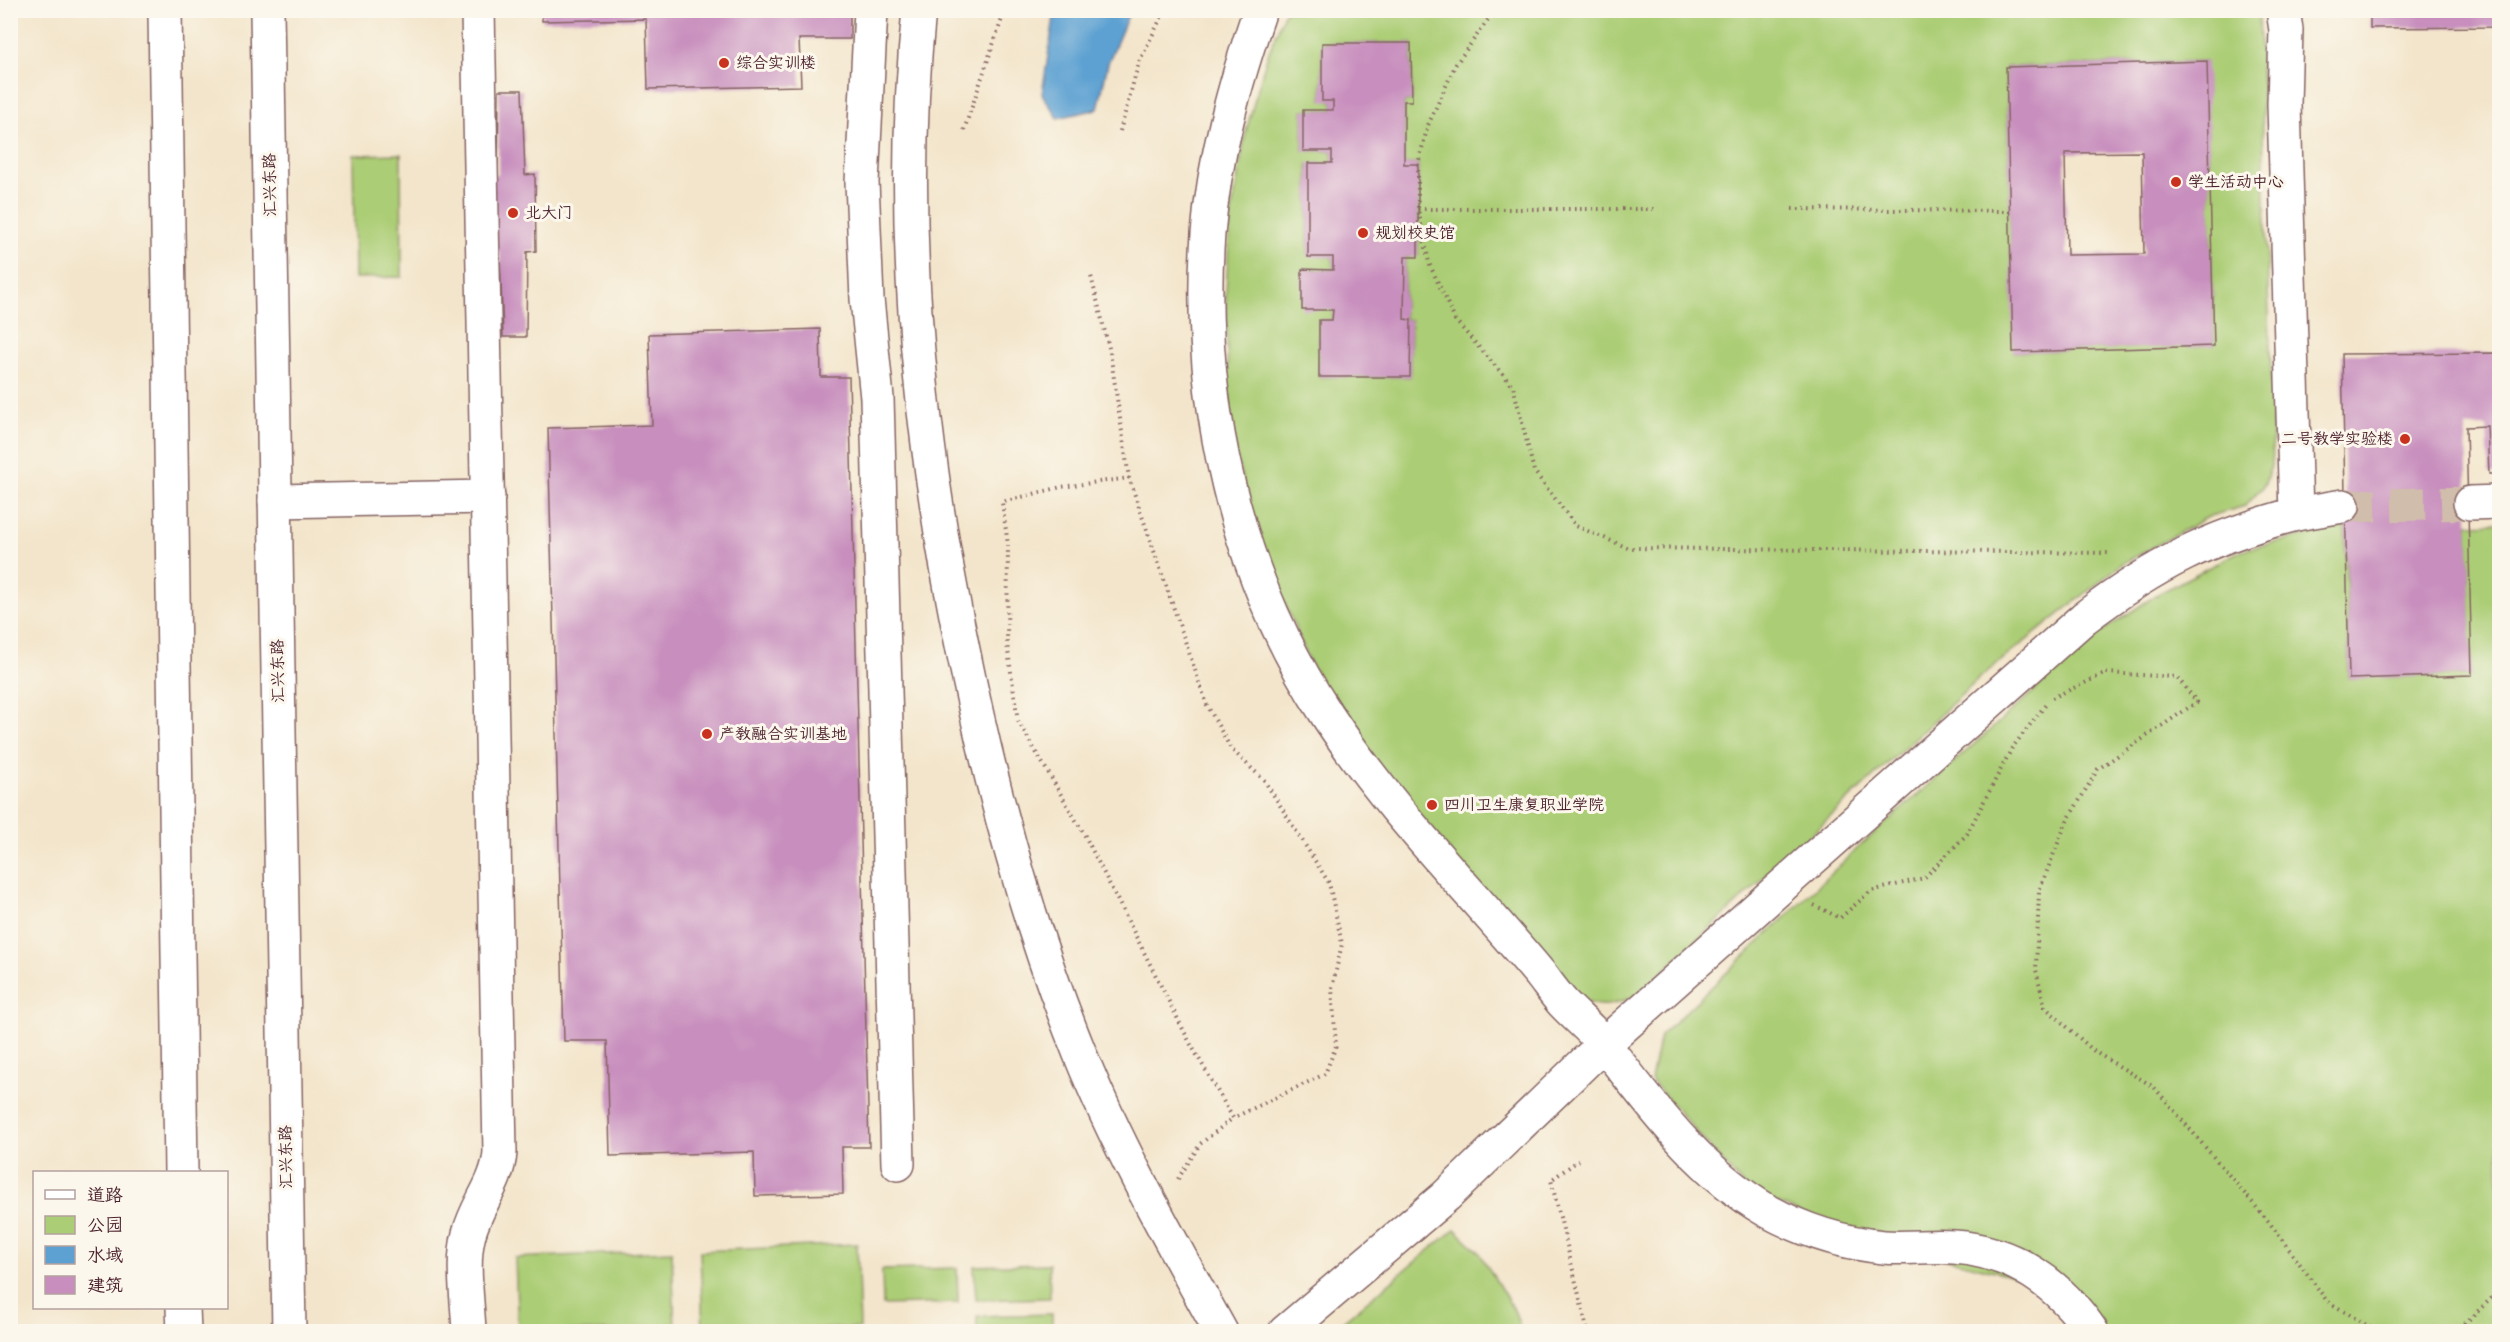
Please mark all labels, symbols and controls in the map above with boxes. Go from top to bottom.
place label: 综合实训楼 [736,53,816,73]
marker: 综合实训楼 [717,56,731,70]
street label: 汇兴东路 [259,153,281,217]
place label: 学生活动中心 [2188,172,2284,192]
marker: 学生活动中心 [2169,175,2183,189]
place label: 北大门 [525,203,573,223]
marker: 北大门 [506,206,520,220]
place label: 规划校史馆 [1375,223,1455,243]
marker: 规划校史馆 [1356,226,1370,240]
place label: 二号教学实验楼 [2281,429,2393,449]
marker: 二号教学实验楼 [2398,432,2412,446]
street label: 汇兴东路 [267,639,289,703]
place label: 产教融合实训基地 [719,724,847,744]
marker: 产教融合实训基地 [700,727,714,741]
place label: 四川卫生康复职业学院 [1444,795,1604,815]
marker: 四川卫生康复职业学院 [1425,798,1439,812]
street label: 汇兴东路 [275,1125,297,1189]
legend [33,1171,228,1309]
text: 道路 [87,1184,123,1207]
text: 公园 [87,1214,123,1237]
text: 水域 [87,1244,123,1267]
text: 建筑 [87,1274,123,1297]

